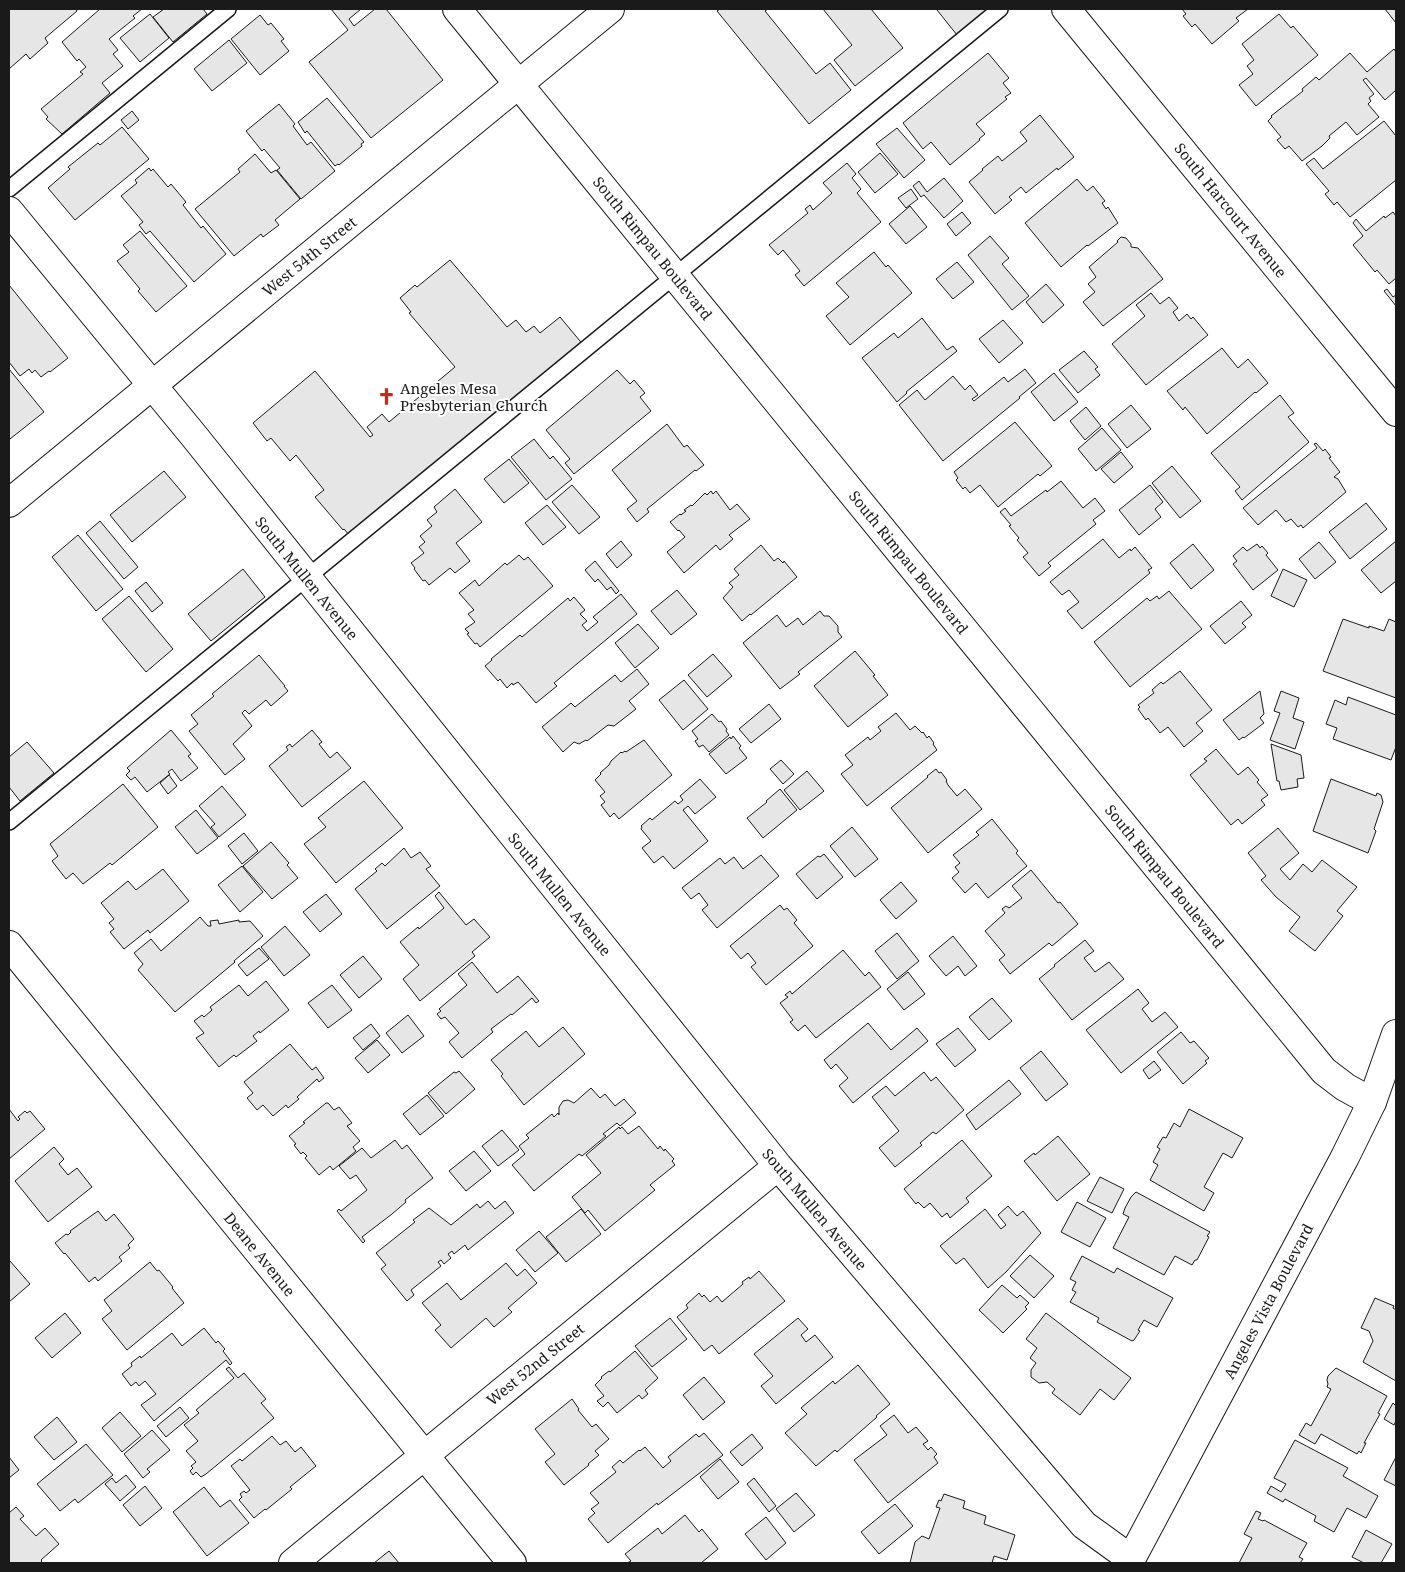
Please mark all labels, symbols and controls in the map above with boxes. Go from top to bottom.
street label: South Harcourt Avenue [1170,138,1292,282]
street label: South Rimpau Boulevard [589,172,717,324]
street label: West 54th Street [258,212,360,300]
place label: Angeles Mesa Presbyterian Church [400,378,548,415]
church icon: Angeles Mesa Presbyterian Church [376,387,396,407]
street label: South Rimpau Boulevard [845,486,973,638]
street label: South Mullen Avenue [251,512,363,644]
street label: South Rimpau Boulevard [1101,800,1229,952]
street label: South Mullen Avenue [504,828,616,960]
street label: South Mullen Avenue [758,1144,872,1274]
street label: Deane Avenue [220,1208,300,1300]
street label: Angeles Vista Boulevard [1219,1220,1317,1382]
street label: West 52nd Street [482,1318,588,1410]

